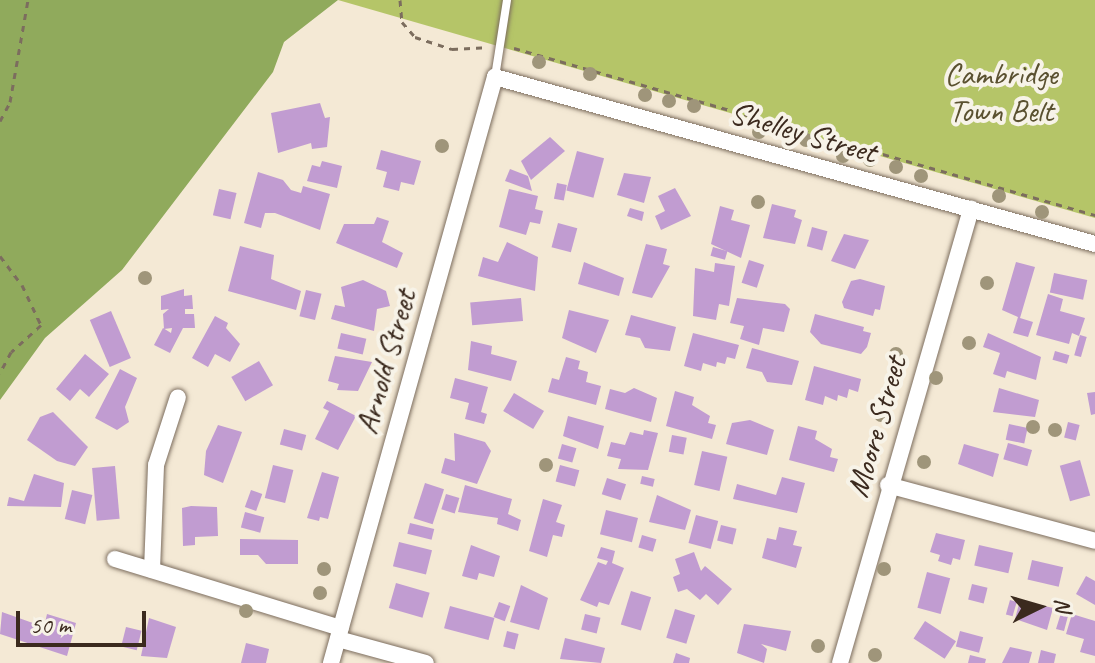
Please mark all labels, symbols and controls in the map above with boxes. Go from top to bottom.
park label: Cambridge Town Belt [945,56,1057,131]
street label: Shelley Street [725,94,881,172]
street label: Arnold Street [347,285,425,439]
street label: Moore Street [839,352,915,502]
north arrow [999,567,1079,647]
scale bar [20,595,150,645]
text: N [1048,597,1077,613]
text: 50 m [30,610,71,640]

